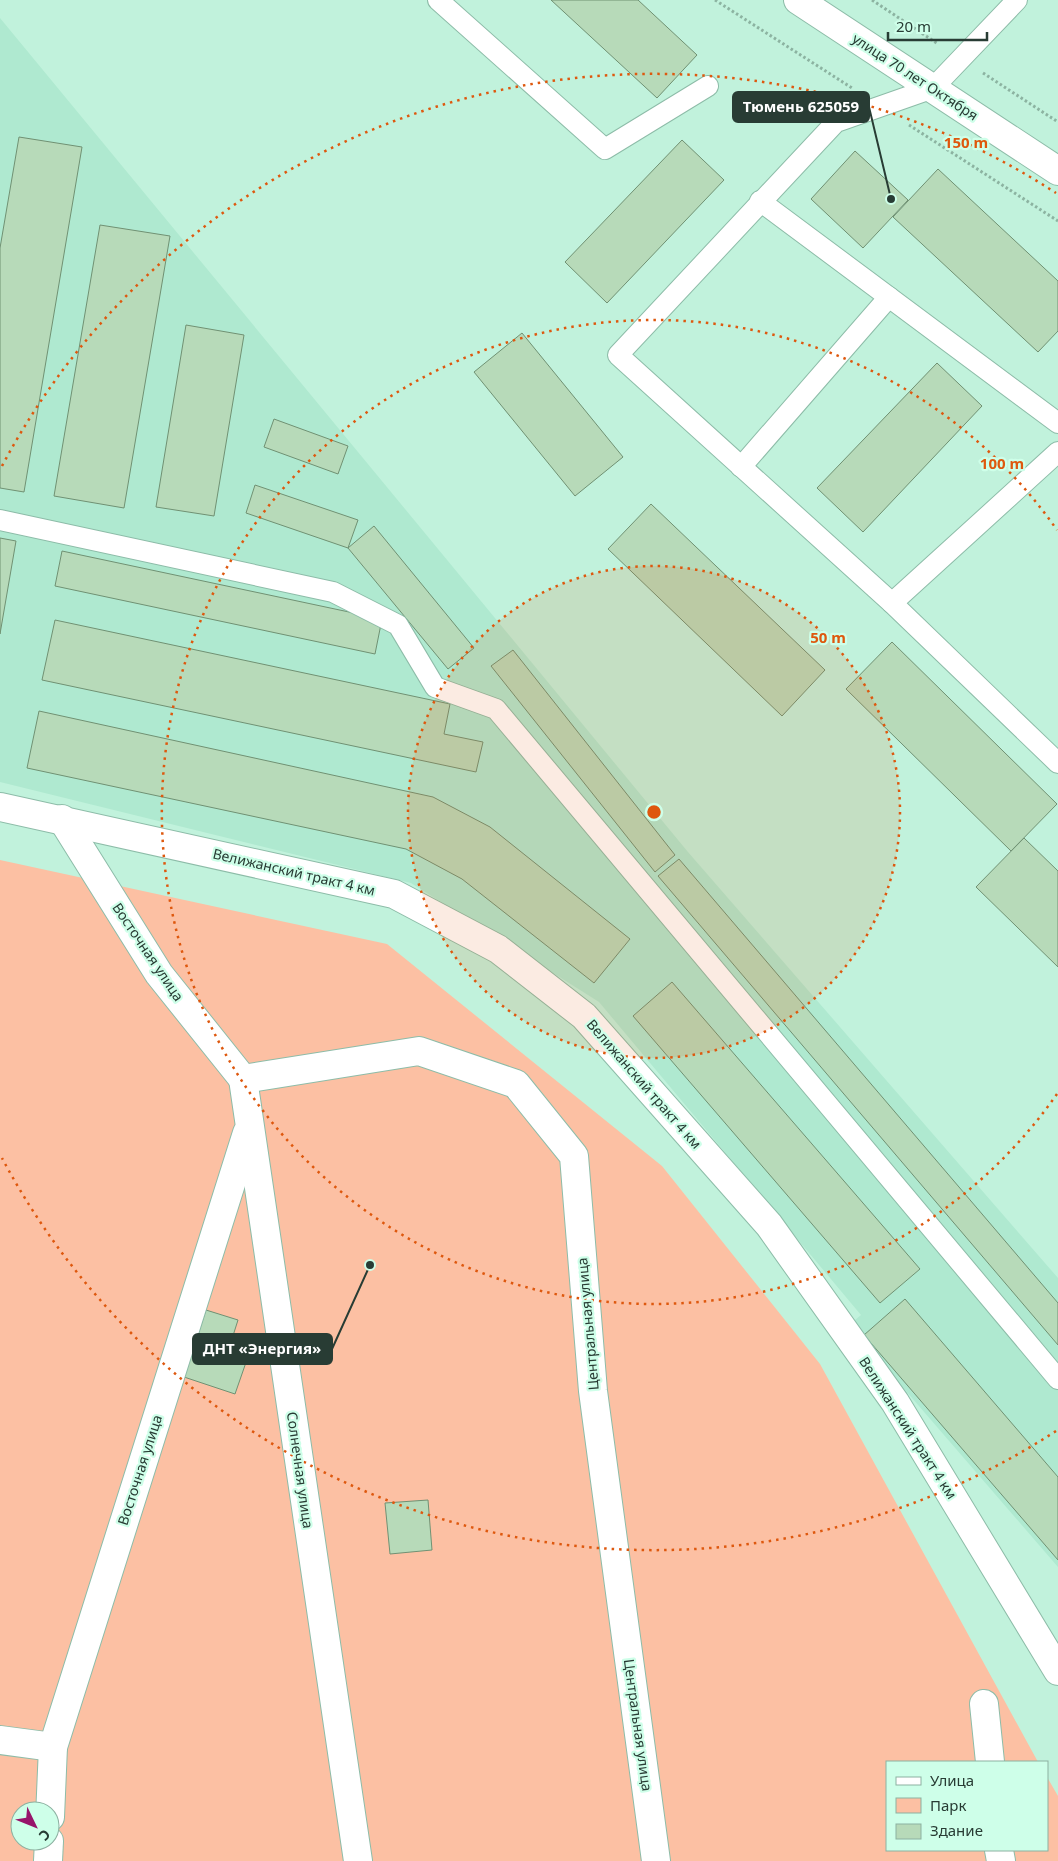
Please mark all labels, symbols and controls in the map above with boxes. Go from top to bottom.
scale bar [888,10,987,42]
text: 20 m [896,16,931,36]
street label: улица 70 лет Октября [849,29,982,124]
callout: Тюмень 625059 [733,92,869,122]
text: Тюмень 625059 [743,96,860,116]
text: 150 m [944,132,988,152]
text: 100 m [980,453,1024,473]
text: 50 m [810,627,846,647]
centre of rings [645,803,663,821]
street label: Велижанский тракт 4 км [211,844,377,899]
street label: Восточная улица [108,899,188,1005]
street label: Велижанский тракт 4 км [583,1015,706,1153]
street label: Центральная улица [572,1257,603,1391]
callout: ДНТ «Энергия» [193,1334,332,1364]
text: ДНТ «Энергия» [203,1338,321,1358]
street label: Велижанский тракт 4 км [855,1353,962,1503]
street label: Солнечная улица [283,1410,318,1530]
street label: Восточная улица [113,1412,166,1527]
street label: Центральная улица [620,1658,657,1792]
legend [886,1761,1048,1851]
text: Улица [930,1770,974,1790]
text: Парк [930,1795,966,1815]
north arrow [10,1801,60,1851]
text: Здание [930,1820,983,1840]
text: С [35,1825,55,1845]

